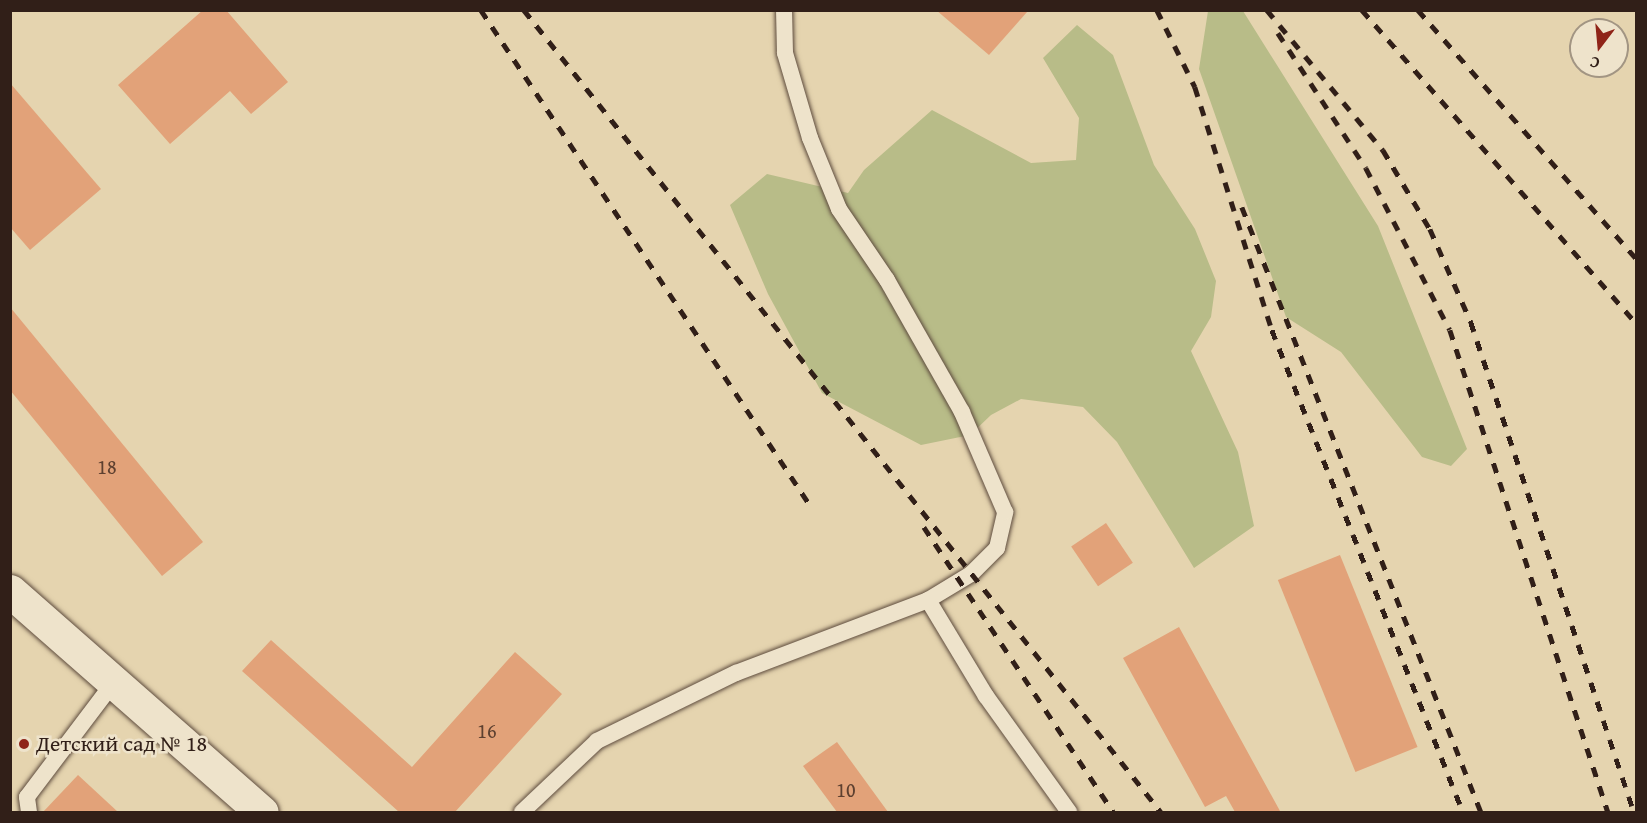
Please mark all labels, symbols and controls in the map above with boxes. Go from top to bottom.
north arrow [1569,18,1629,78]
text: С [1587,51,1602,76]
house number: 18 [97,454,117,478]
house number: 16 [477,718,497,742]
place label: Детский сад № 18 [36,731,207,757]
marker: Детский сад № 18 [17,737,31,751]
house number: 10 [836,777,856,801]

